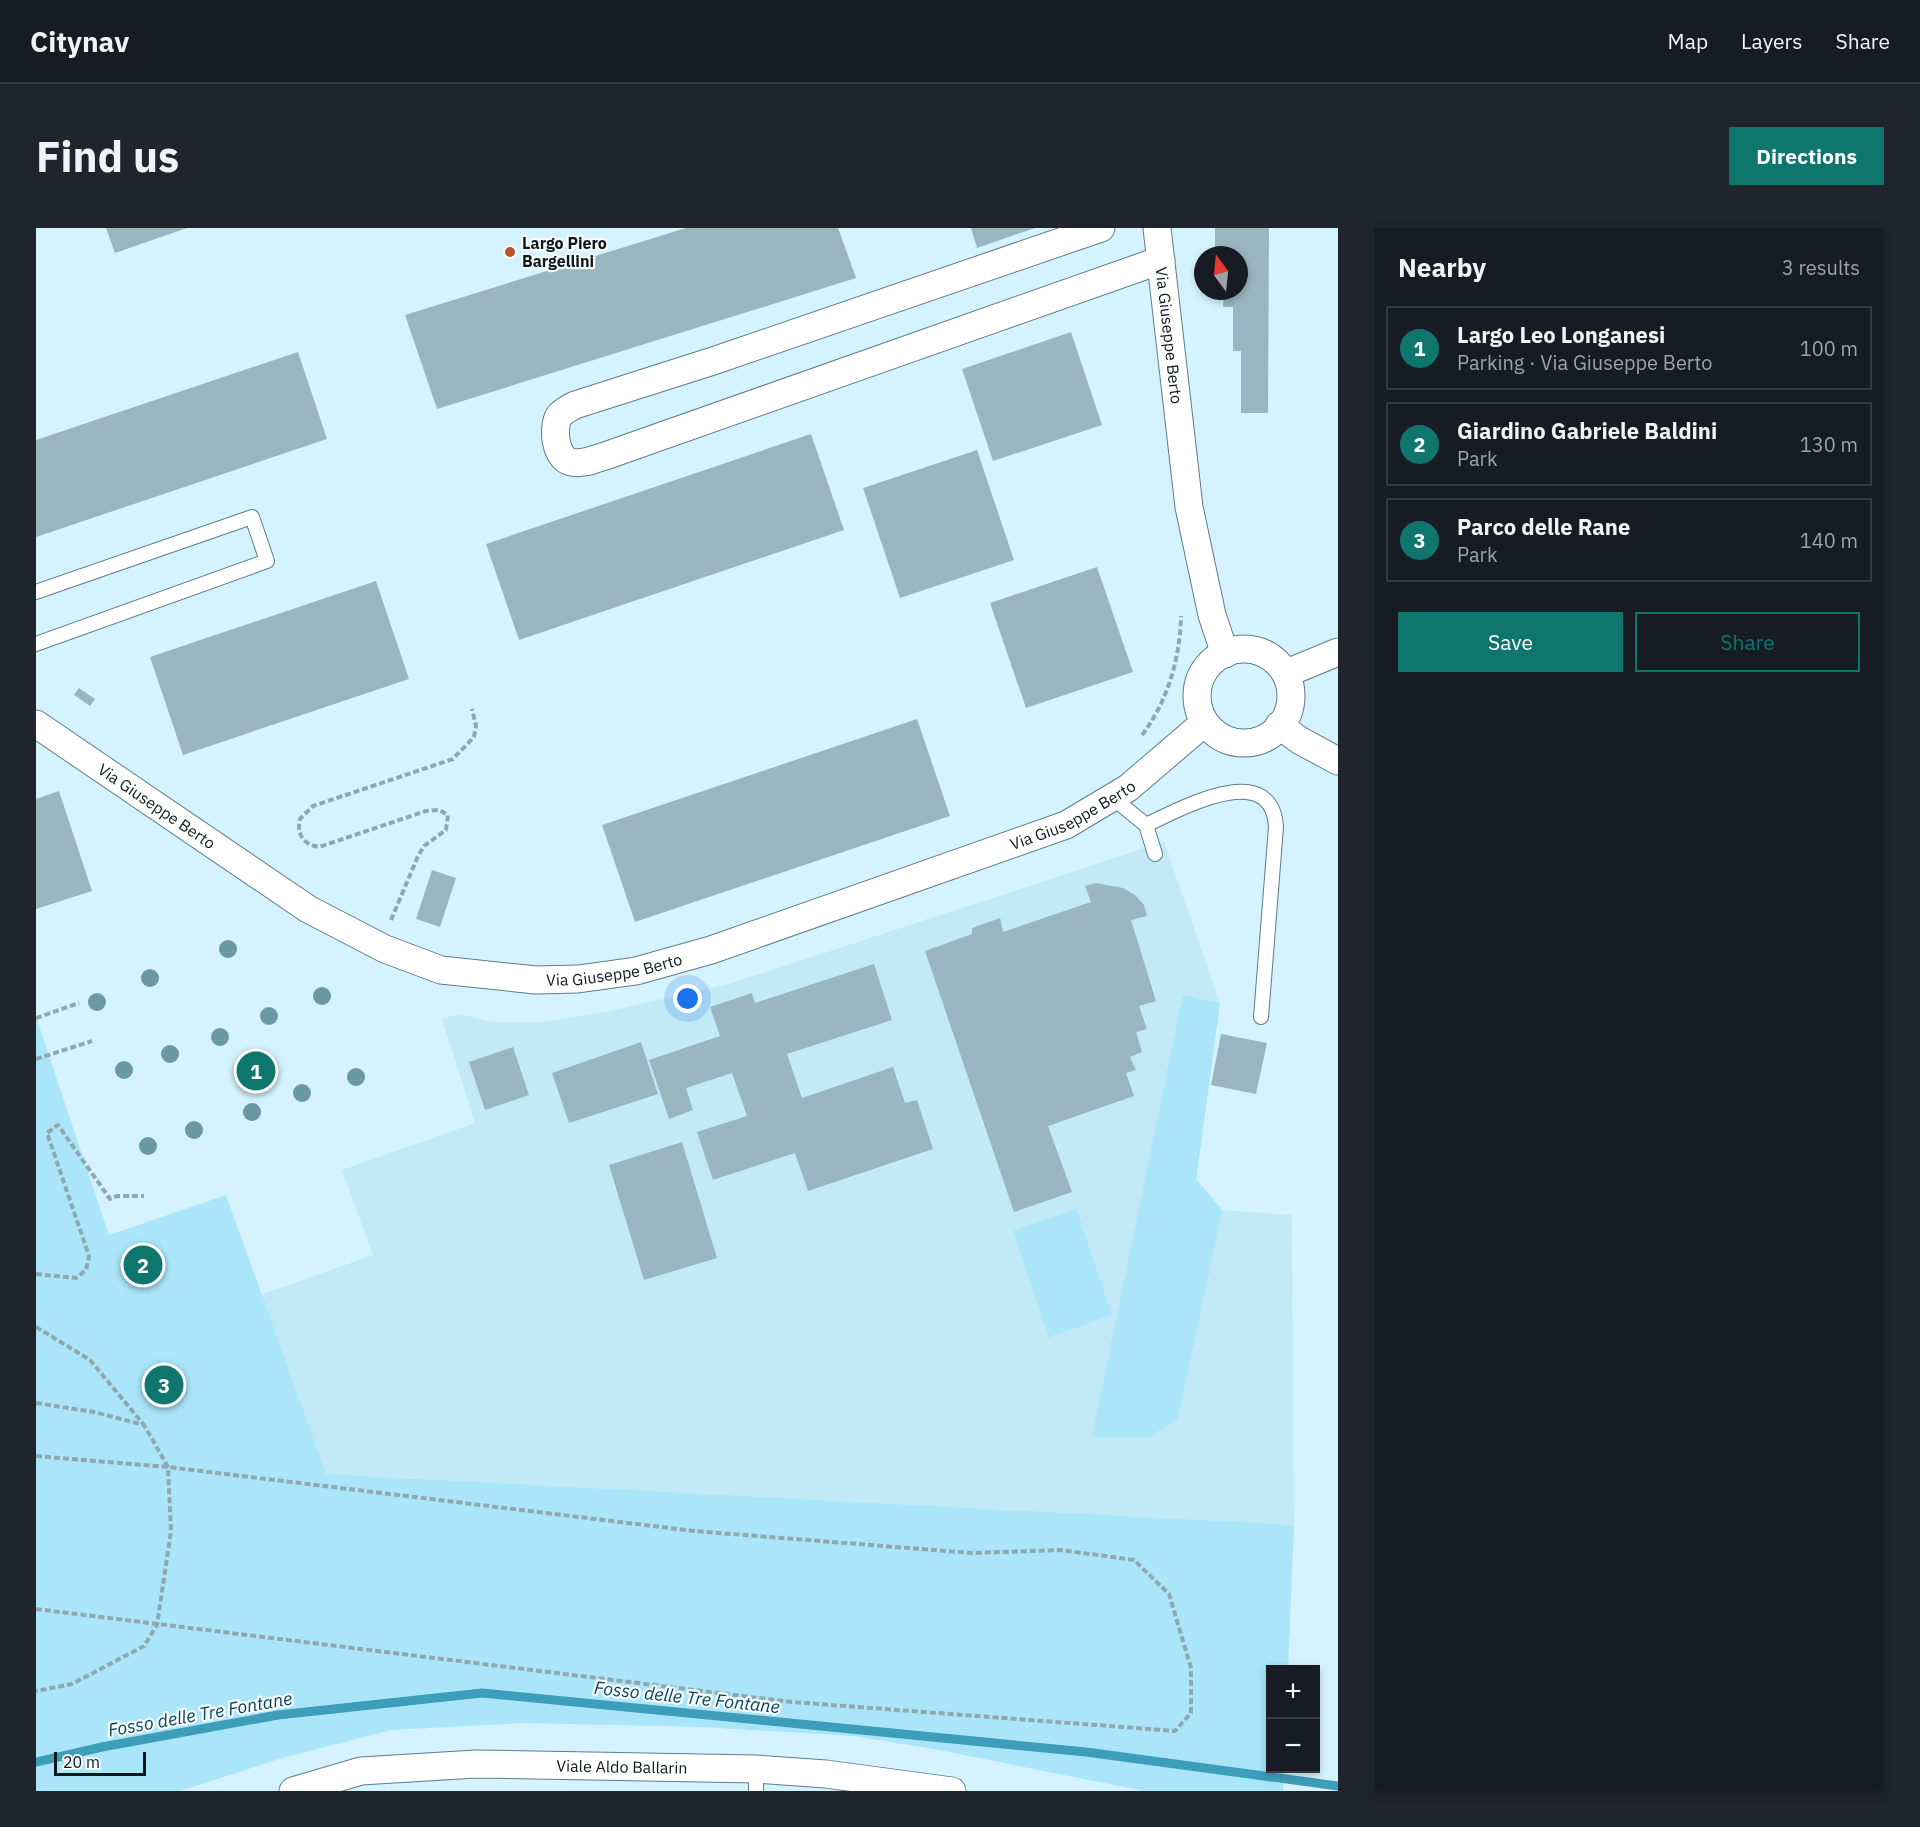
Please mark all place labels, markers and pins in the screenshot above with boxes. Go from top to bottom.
place label: Largo Piero Bargellini [522,233,607,271]
marker: Largo Piero Bargellini [503,245,517,259]
pin: 1 [236,1048,276,1094]
pin: 2 [124,1242,162,1288]
pin: 3 [144,1362,184,1408]

